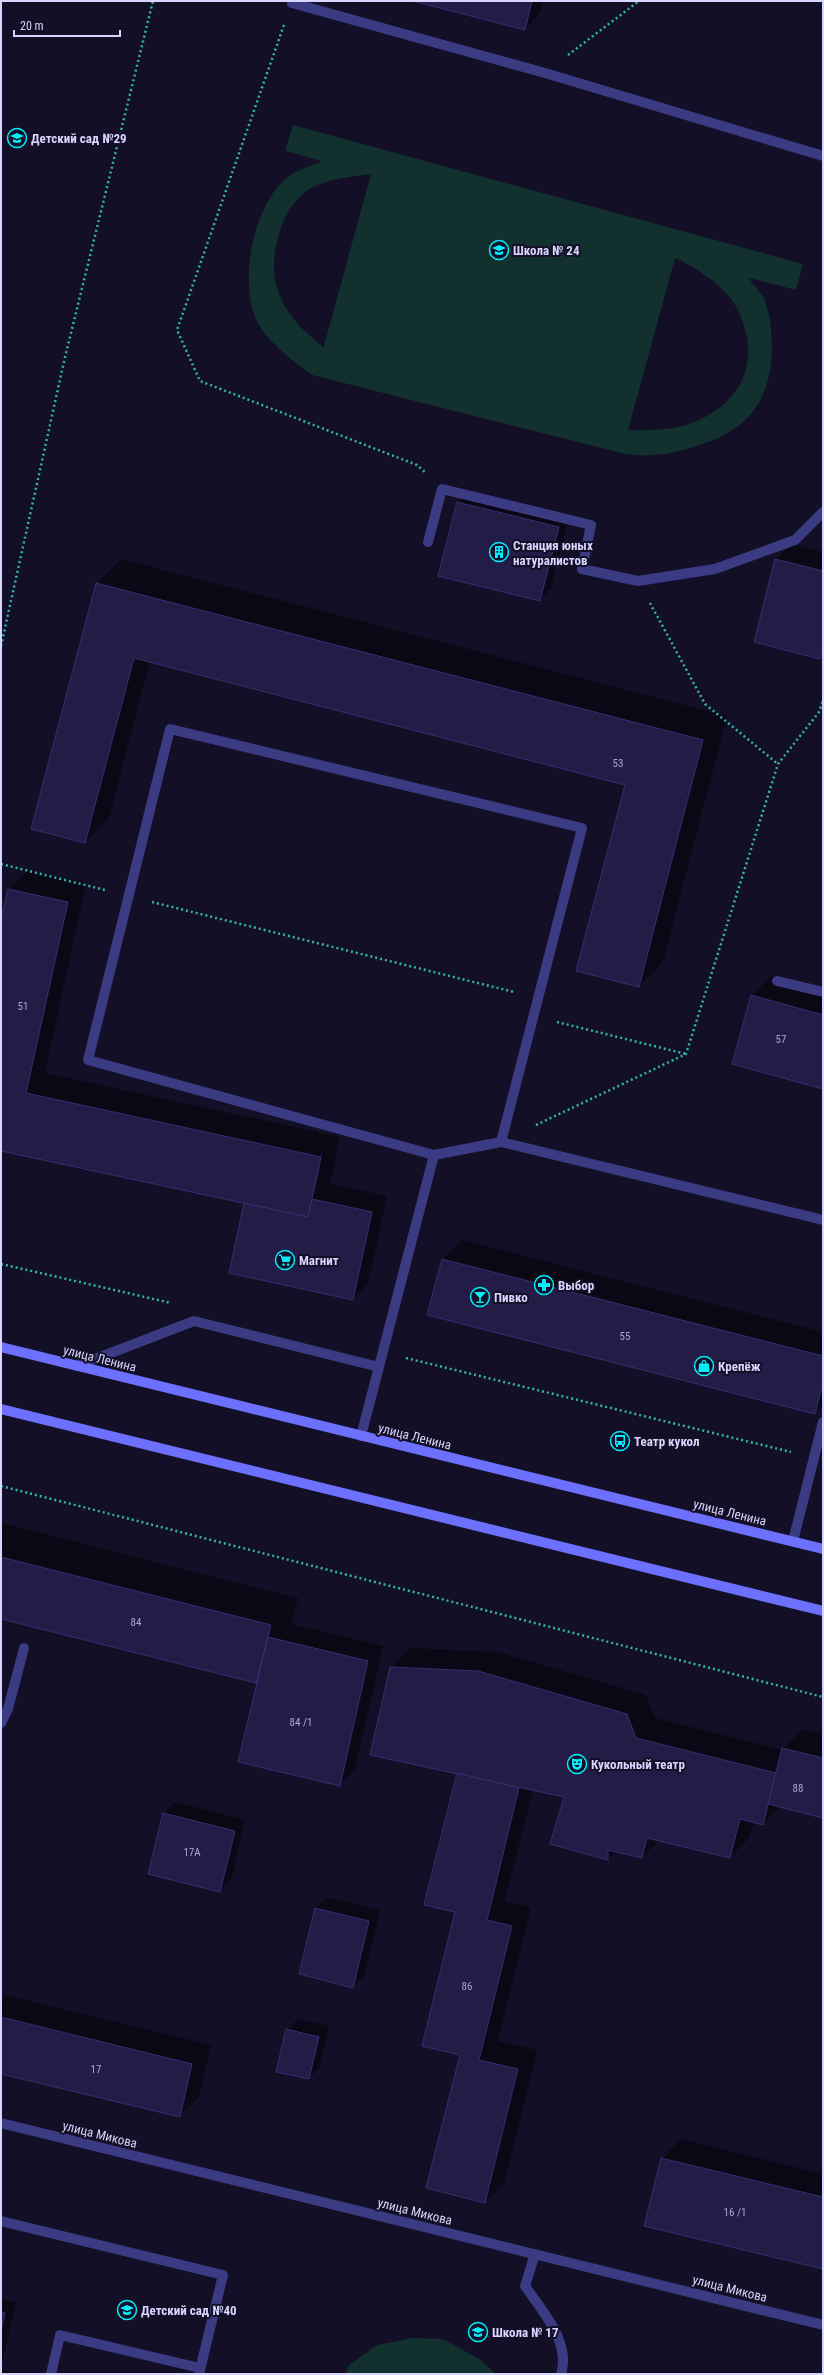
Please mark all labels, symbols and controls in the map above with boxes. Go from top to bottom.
scale bar [14,12,120,38]
text: 20 m [20,19,44,33]
school or university icon: Детский сад №29 [6,127,28,149]
place label: Детский сад №29 [31,131,127,146]
school or university icon: Школа № 24 [488,239,510,261]
place label: Школа № 24 [513,243,580,258]
place label: Станция юных натуралистов [513,538,593,568]
building icon: Станция юных натуралистов [488,541,510,563]
house number: 53 [613,757,623,770]
house number: 51 [18,1000,28,1013]
house number: 57 [776,1033,786,1046]
supermarket icon: Магнит [274,1249,296,1271]
place label: Магнит [299,1253,339,1268]
pharmacy icon: Выбор [533,1274,555,1296]
place label: Выбор [558,1278,594,1293]
bar icon: Пивко [469,1286,491,1308]
place label: Пивко [494,1290,528,1305]
house number: 55 [620,1330,630,1343]
street label: улица Ленина [62,1342,138,1375]
shop icon: Крепёж [693,1355,715,1377]
place label: Крепёж [718,1359,761,1374]
street label: улица Ленина [377,1420,453,1453]
bus stop icon: Театр кукол [609,1430,631,1452]
place label: Театр кукол [634,1434,699,1449]
street label: улица Ленина [692,1496,768,1529]
house number: 84 [131,1616,142,1629]
house number: 84 /1 [290,1716,312,1729]
theatre icon: Кукольный театр [566,1753,588,1775]
place label: Кукольный театр [591,1757,685,1772]
house number: 88 [793,1782,803,1795]
house number: 17А [183,1846,201,1859]
house number: 86 [462,1980,472,1993]
house number: 17 [91,2063,101,2076]
street label: улица Микова [61,2118,139,2151]
street label: улица Микова [376,2195,454,2228]
house number: 16 /1 [724,2206,746,2219]
street label: улица Микова [691,2272,769,2305]
school or university icon: Детский сад №40 [116,2299,138,2321]
place label: Детский сад №40 [141,2303,237,2318]
school or university icon: Школа № 17 [467,2321,489,2343]
place label: Школа № 17 [492,2325,559,2340]

